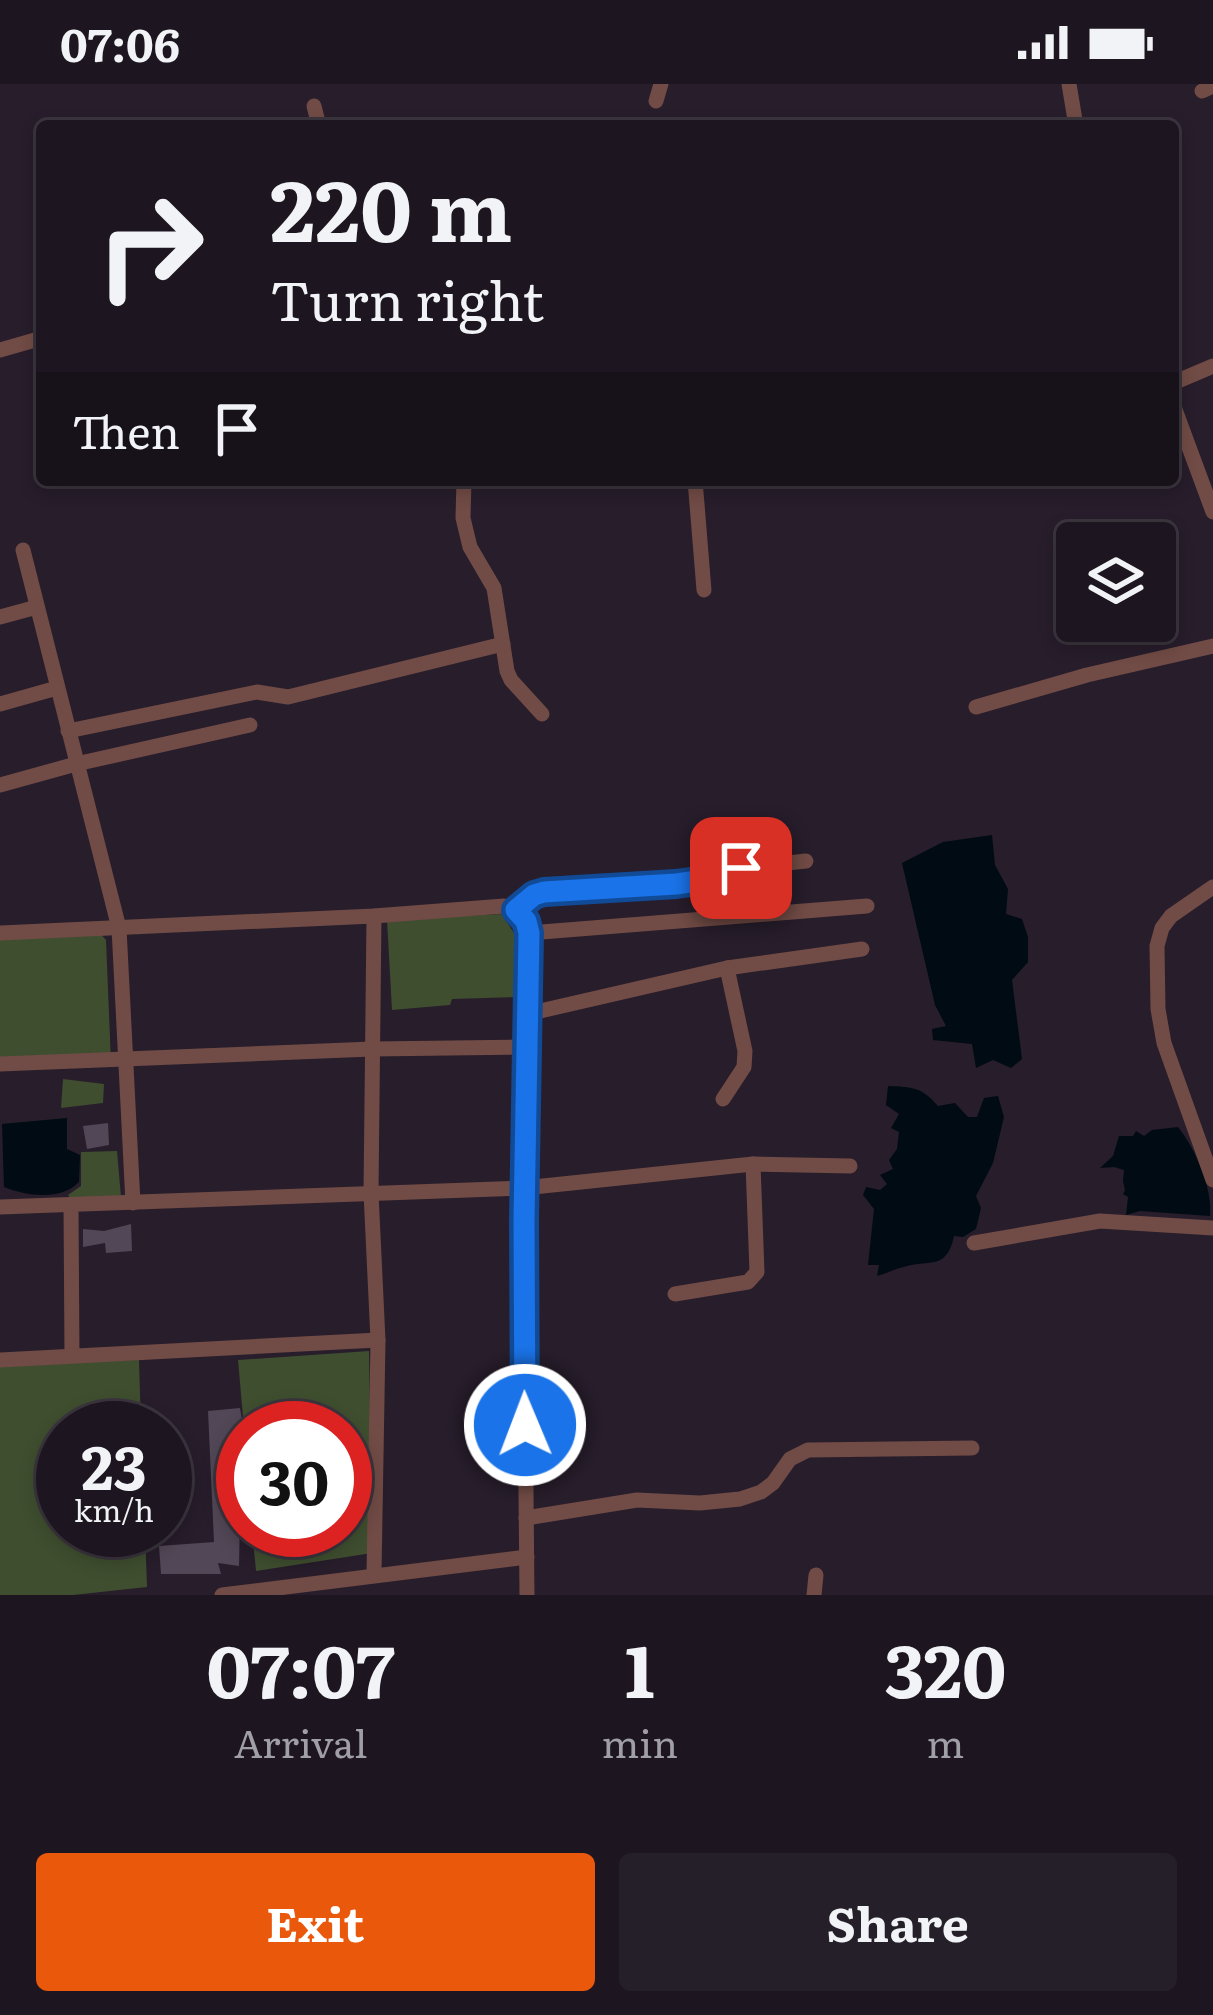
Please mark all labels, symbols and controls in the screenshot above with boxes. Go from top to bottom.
text: 07:06 [60,9,180,76]
text: 220 m [270,143,513,268]
icon: right [72,168,228,324]
text: Turn right [270,257,544,338]
text: Then [72,396,180,463]
icon: arrive [204,396,270,462]
map controls [1056,522,1176,642]
button: layers [1056,522,1176,642]
pin [690,817,792,919]
icon: arrive [708,835,774,901]
position arrow [462,1362,588,1488]
speed limit sign: 30 [216,1401,372,1557]
text: 23 [81,1419,147,1508]
text: km/h [74,1487,154,1531]
text: 07:07 [206,1613,395,1720]
text: 1 [625,1613,655,1720]
text: 320 [885,1613,1006,1720]
text: Arrival [234,1712,367,1770]
text: min [601,1712,678,1770]
text: m [927,1712,964,1770]
button: Exit [36,1853,595,1991]
button: Share [619,1853,1177,1991]

